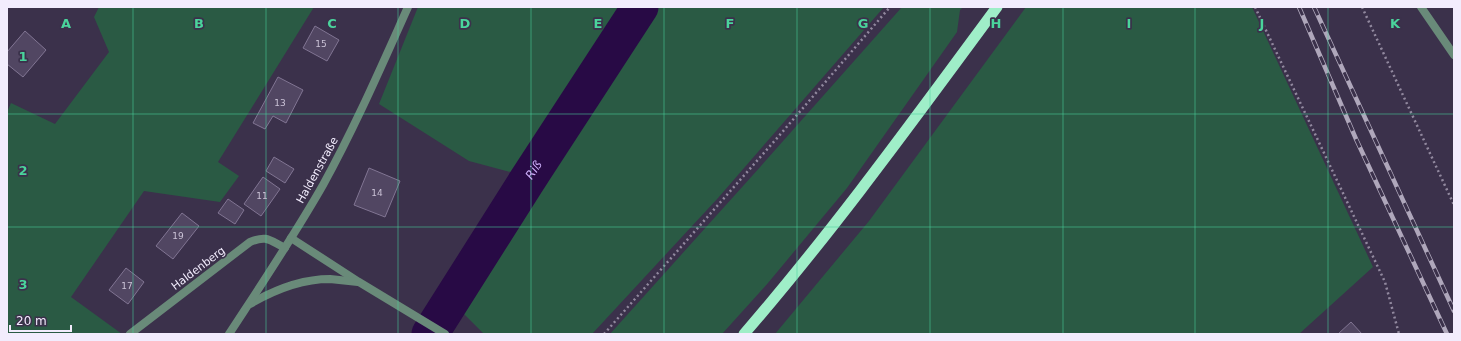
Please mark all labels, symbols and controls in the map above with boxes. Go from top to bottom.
text: A [61,16,71,31]
text: B [194,16,204,31]
text: C [327,16,337,31]
text: D [460,16,471,31]
text: E [594,16,602,31]
text: F [726,16,734,31]
text: G [858,16,868,31]
text: H [991,16,1001,31]
text: I [1127,16,1131,31]
text: J [1259,16,1264,31]
text: K [1390,16,1401,31]
house number: 15 [315,39,327,49]
text: 1 [18,49,28,64]
house number: 13 [274,98,286,108]
street label: Haldenstraße [294,135,341,206]
water label: Riß [523,158,545,182]
text: 2 [18,163,28,178]
house number: 14 [371,188,383,198]
house number: 11 [256,191,268,201]
house number: 19 [172,231,184,241]
street label: Haldenberg [169,244,228,293]
text: 3 [18,277,28,292]
house number: 17 [121,281,133,291]
scale bar [10,307,71,333]
text: 20 m [16,314,47,328]

